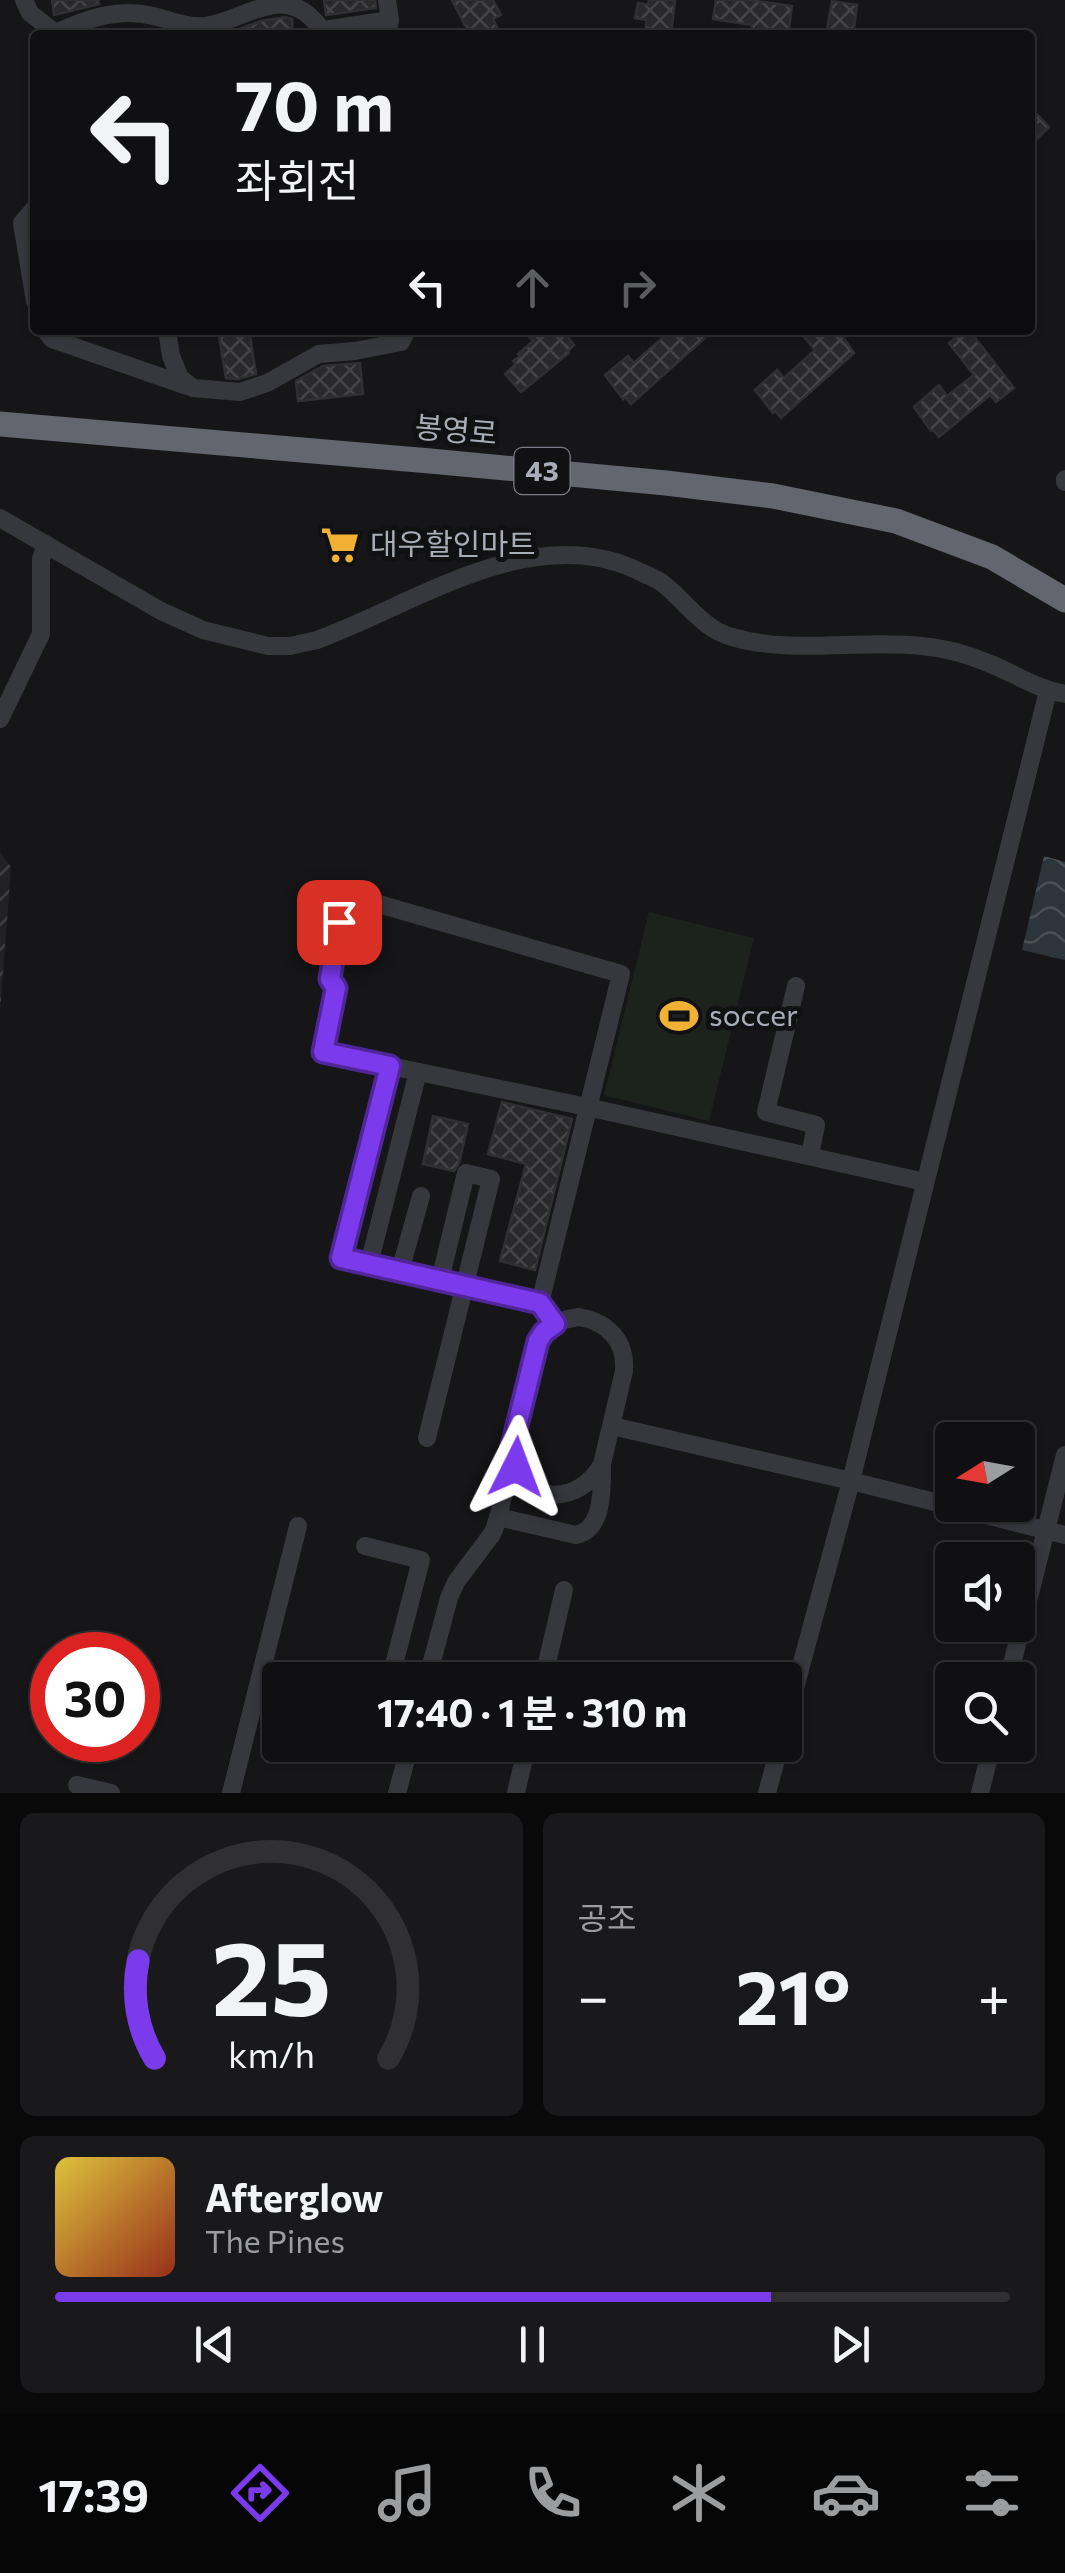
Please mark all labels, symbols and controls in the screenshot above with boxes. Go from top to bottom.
text: 70 m [235,60,394,145]
icon: left [70,70,200,200]
text: 좌회전 [235,151,359,206]
icon: left [400,260,455,315]
icon: ahead [505,260,560,315]
icon: right [610,260,665,315]
street label: 봉영로 [413,406,499,451]
road number: 43 [514,448,570,494]
supermarket icon: 대우할인마트 [319,524,361,566]
place label: 대우할인마트 [370,524,536,561]
pin [297,880,382,965]
icon: arrive [312,895,367,950]
sports icon: soccer [658,995,700,1037]
place label: soccer [709,995,798,1032]
position arrow [464,1415,568,1519]
north arrow [935,1422,1035,1522]
map controls [935,1422,1035,1762]
button: sound [935,1542,1035,1642]
speed limit sign: 30 [30,1632,160,1762]
button: search [935,1662,1035,1762]
text: 17:40 · 1 분 · 310 m [377,1688,687,1735]
text: 공조 [578,1897,636,1937]
text: 25 [211,1910,331,2037]
text: 21° [736,1949,851,2040]
text: − [578,1961,609,2028]
text: + [978,1961,1010,2028]
text: km/h [228,2032,315,2075]
text: Afterglow [205,2173,383,2220]
text: The Pines [205,2220,345,2260]
icon: previous [187,2317,242,2372]
icon: pause [505,2317,560,2372]
icon: next [823,2317,878,2372]
icon: directions [225,2458,295,2528]
icon: music [372,2458,442,2528]
icon: phone [518,2458,588,2528]
icon: climate [664,2458,734,2528]
icon: car [811,2458,881,2528]
icon: filters [957,2458,1027,2528]
text: 17:39 [38,2466,149,2521]

